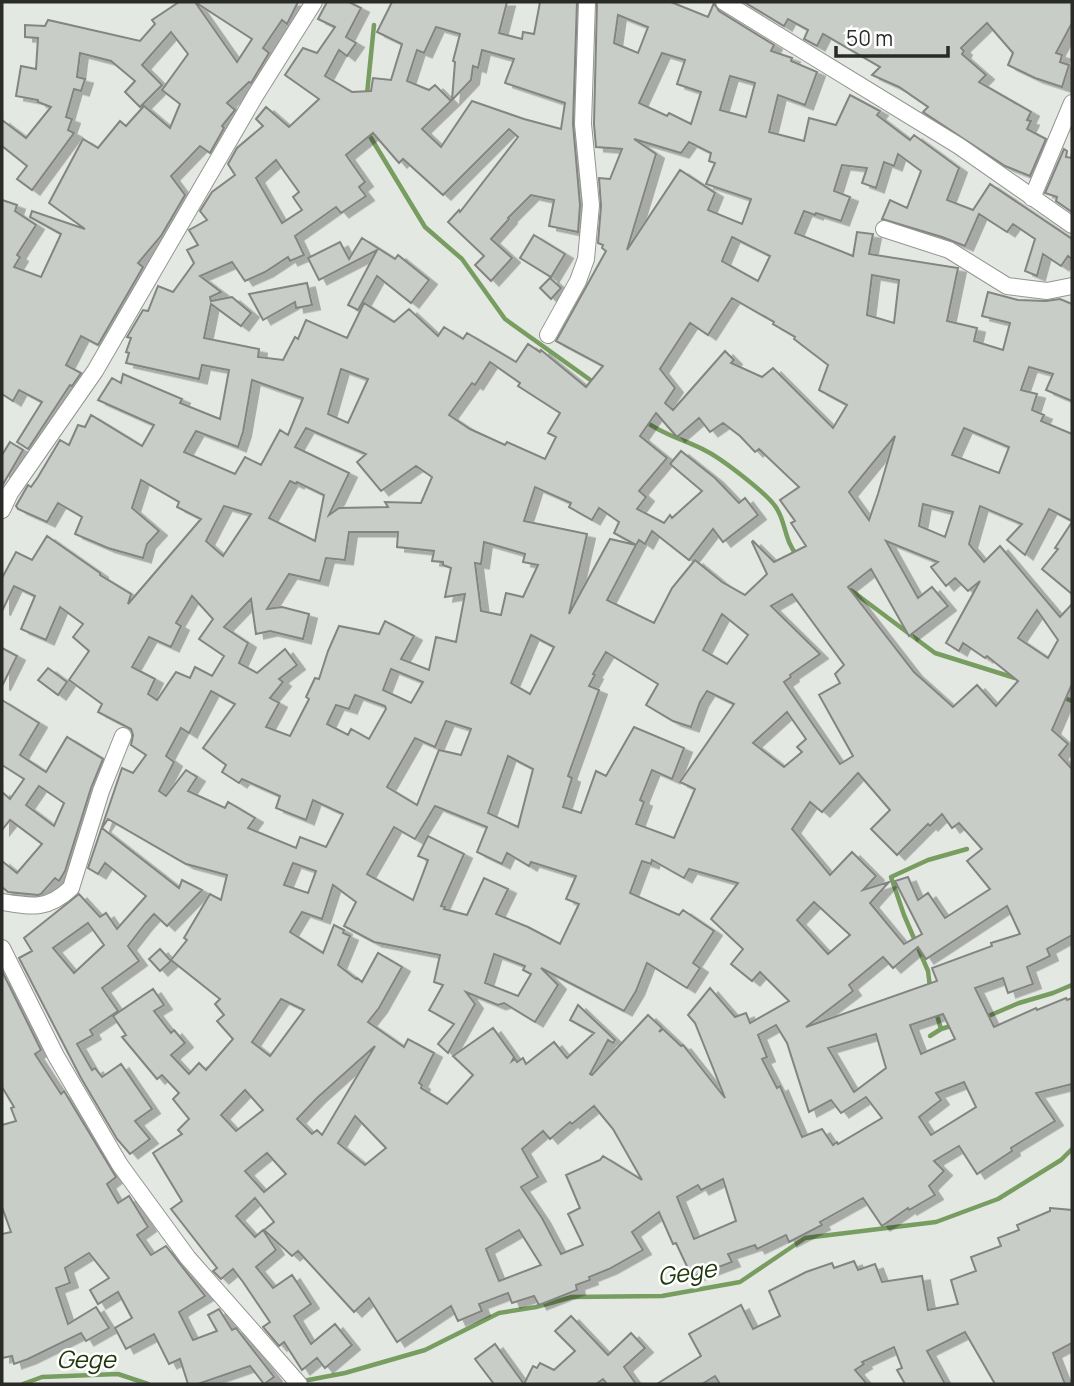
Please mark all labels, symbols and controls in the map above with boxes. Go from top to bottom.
scale bar [836,14,948,58]
text: 50 m [846,24,893,52]
water label: Gege [655,1250,721,1292]
water label: Gege [56,1342,118,1375]

